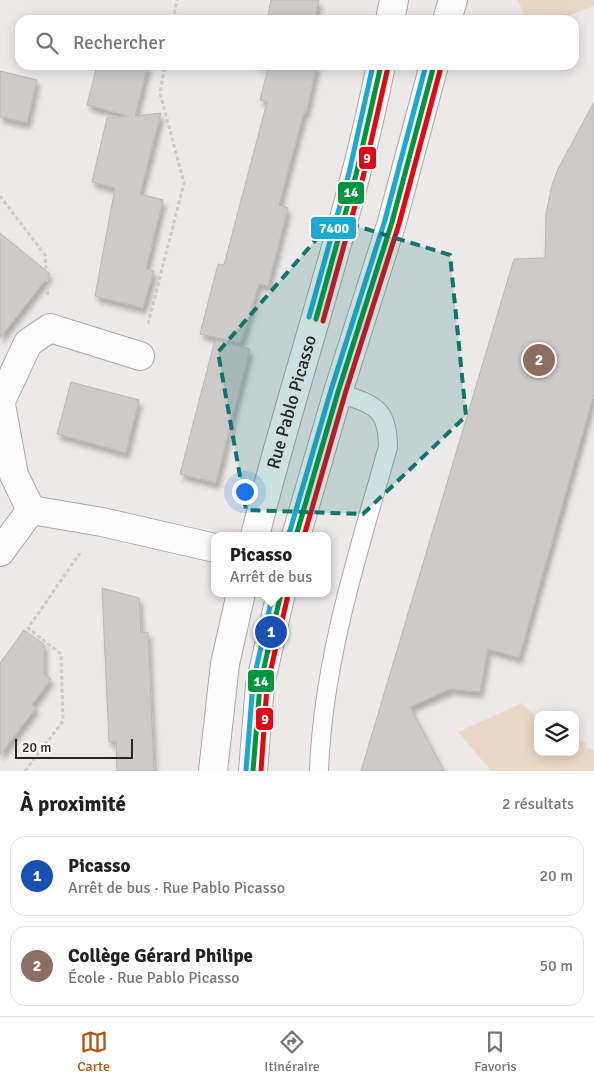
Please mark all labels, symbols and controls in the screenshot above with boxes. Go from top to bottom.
search box [15,15,579,70]
icon: search [33,29,61,57]
text: Rechercher [73,31,165,55]
line badge: 9 [358,146,377,170]
text: 9 [363,150,371,167]
line badge: 14 [337,181,365,205]
text: 14 [343,184,359,201]
line badge: 7400 [310,216,357,240]
text: 7400 [319,220,350,237]
street label: Rue Pablo Picasso [262,332,321,471]
pin: 2 [523,341,555,379]
your location [232,479,258,505]
popup [211,532,331,597]
text: Picasso [230,543,292,567]
text: Arrêt de bus [230,567,312,587]
pin: 1 [255,613,287,651]
line badge: 14 [247,669,275,693]
text: 14 [253,673,269,690]
line badge: 9 [255,707,274,731]
text: 9 [261,711,269,728]
map controls [534,711,579,756]
button: layers [534,711,579,756]
scale bar [15,736,132,759]
text: 20 m [22,739,51,756]
text: À proximité [20,791,126,817]
text: 2 résultats [502,794,574,814]
text: Picasso [68,854,130,878]
text: 1 [33,866,41,886]
text: 20 m [539,866,573,886]
text: Arrêt de bus · Rue Pablo Picasso [68,878,285,898]
text: Collège Gérard Philipe [68,944,253,968]
text: 2 [33,956,41,976]
text: 50 m [539,956,573,976]
text: École · Rue Pablo Picasso [68,968,240,988]
tab: Carte [77,1028,110,1075]
tab: Itinéraire [264,1028,320,1075]
tab: Favoris [474,1028,517,1075]

